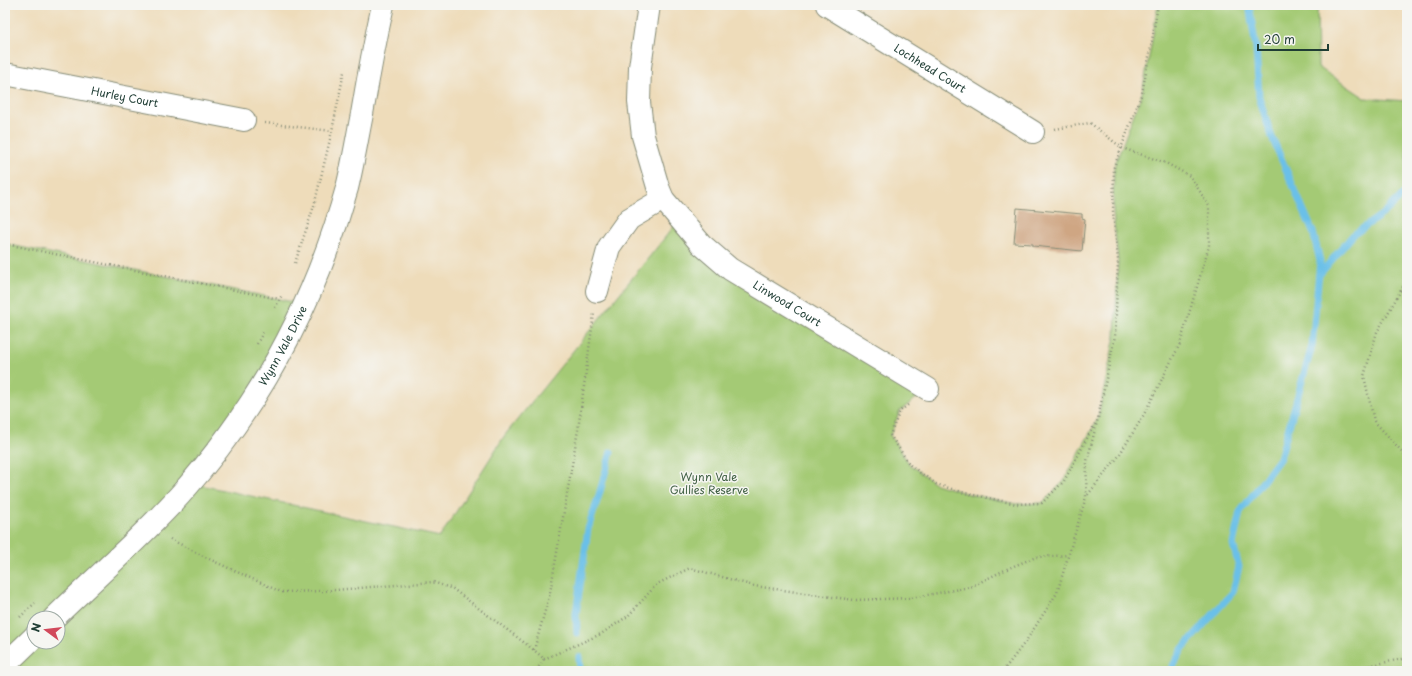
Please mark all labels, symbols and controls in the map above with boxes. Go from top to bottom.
scale bar [1258,26,1328,52]
text: 20 m [1264,30,1295,48]
street label: Lochhead Court [891,39,970,97]
street label: Hurley Court [90,82,160,111]
street label: Linwood Court [750,276,825,331]
street label: Wynn Vale Drive [254,303,311,389]
park label: Wynn Vale Gullies Reserve [670,468,748,498]
north arrow [26,610,66,650]
text: N [27,621,45,634]

